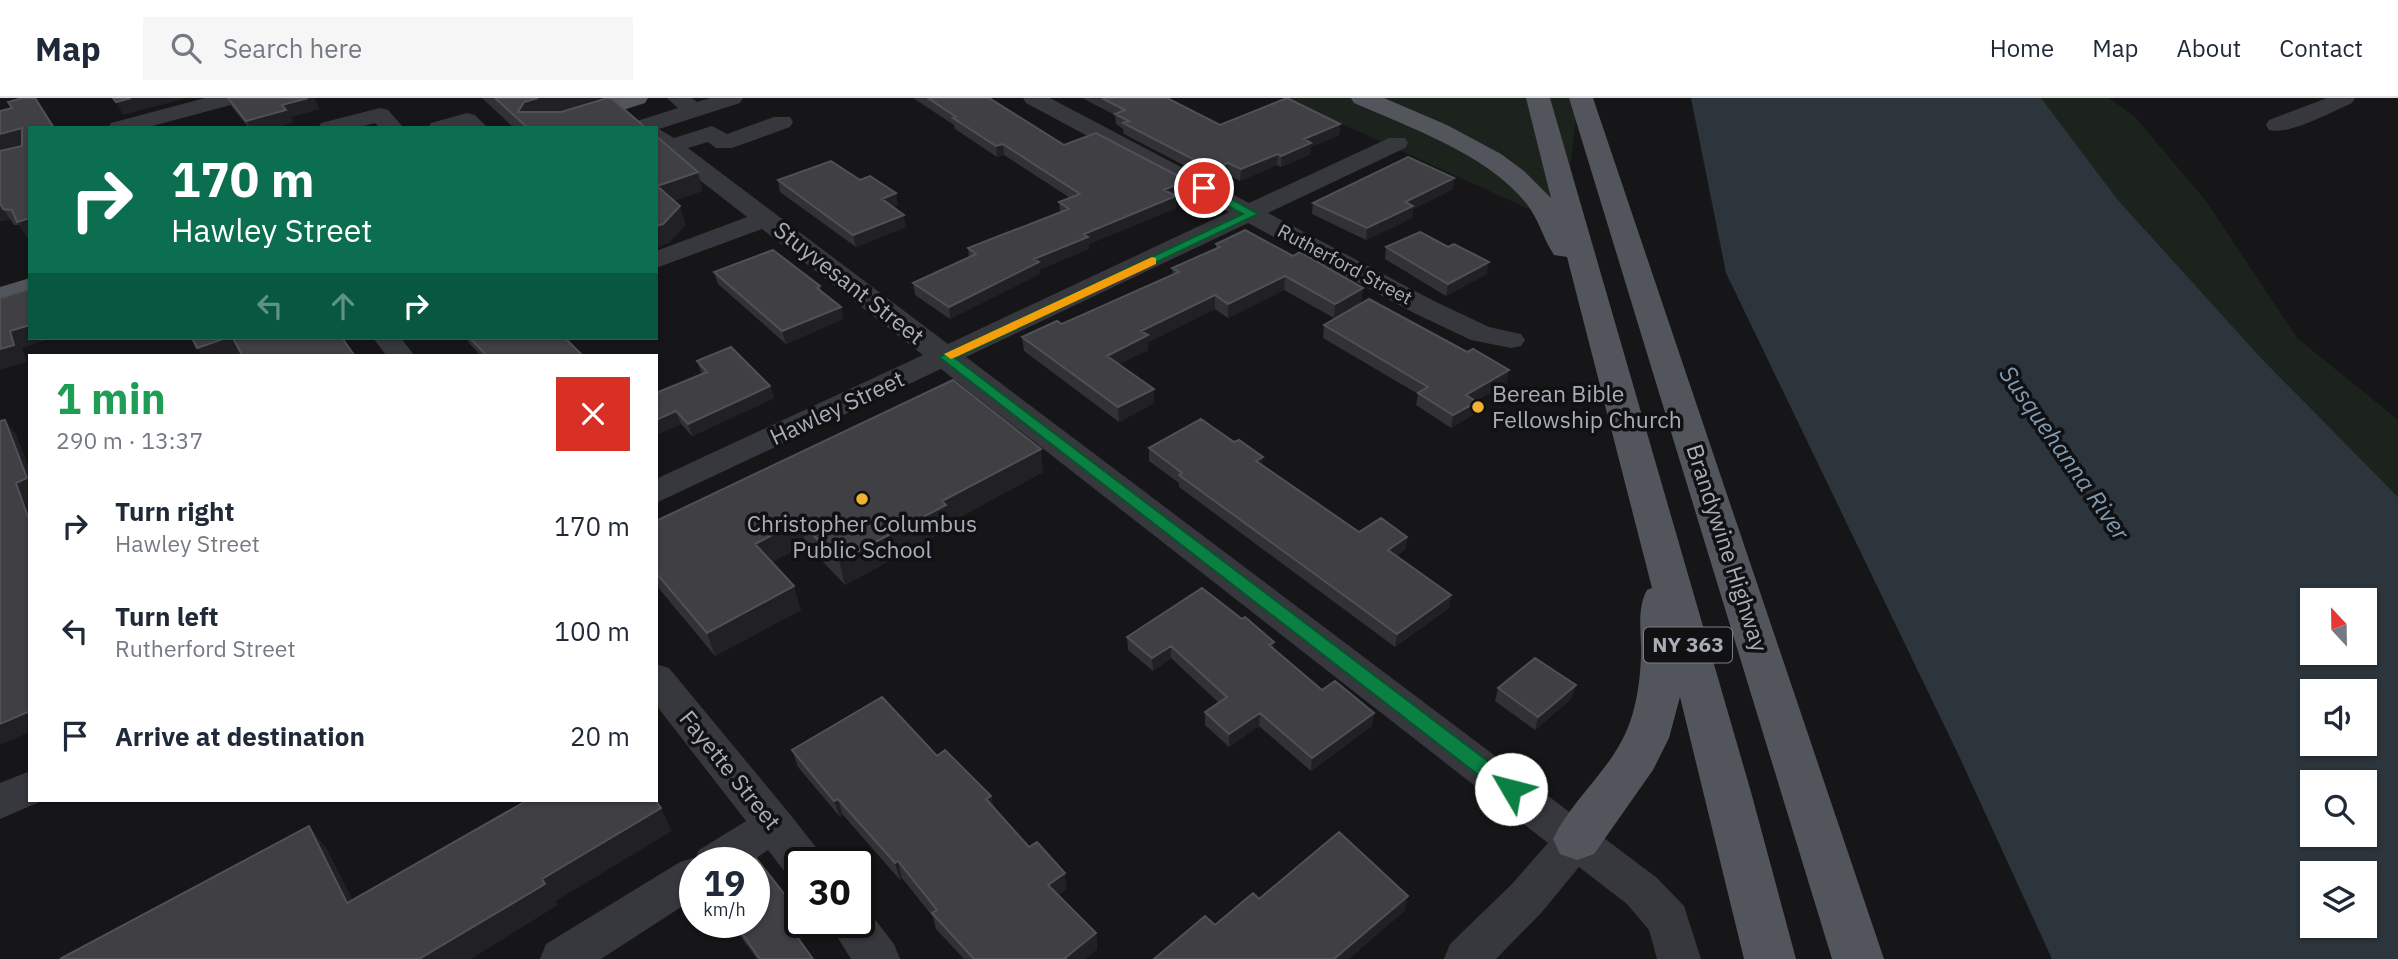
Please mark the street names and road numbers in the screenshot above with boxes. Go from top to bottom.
street label: Stuyvesant Street [768,214,931,350]
street label: Rutherford Street [1274,218,1416,310]
street label: Hawley Street [765,363,909,451]
street label: Brandywine Highway [1680,440,1776,656]
road number: NY 363 [1644,628,1732,662]
street label: Fayette Street [673,704,788,835]

